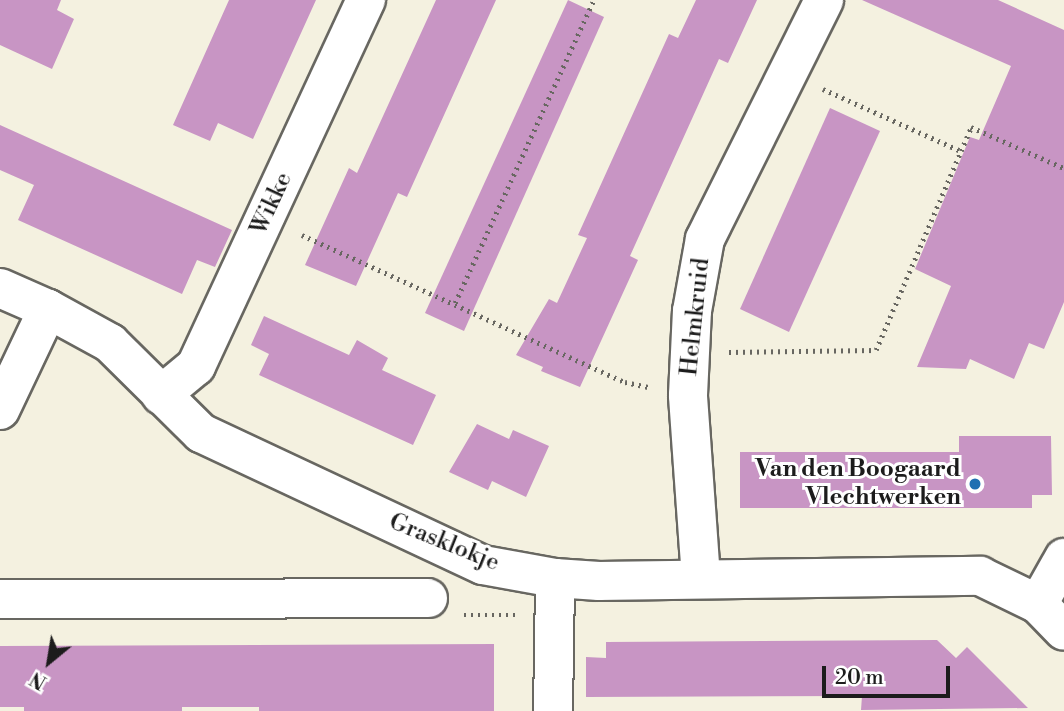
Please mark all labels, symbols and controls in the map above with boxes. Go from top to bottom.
street label: Wikke [245,168,299,240]
street label: Helmkruid [675,257,717,377]
place label: Van den Boogaard Vlechtwerken [755,456,961,512]
marker: Van den Boogaard Vlechtwerken [967,476,983,492]
street label: Grasklokje [385,508,503,578]
north arrow [14,627,84,697]
scale bar [826,652,954,696]
text: 20 m [835,665,884,691]
text: N [26,666,51,694]

